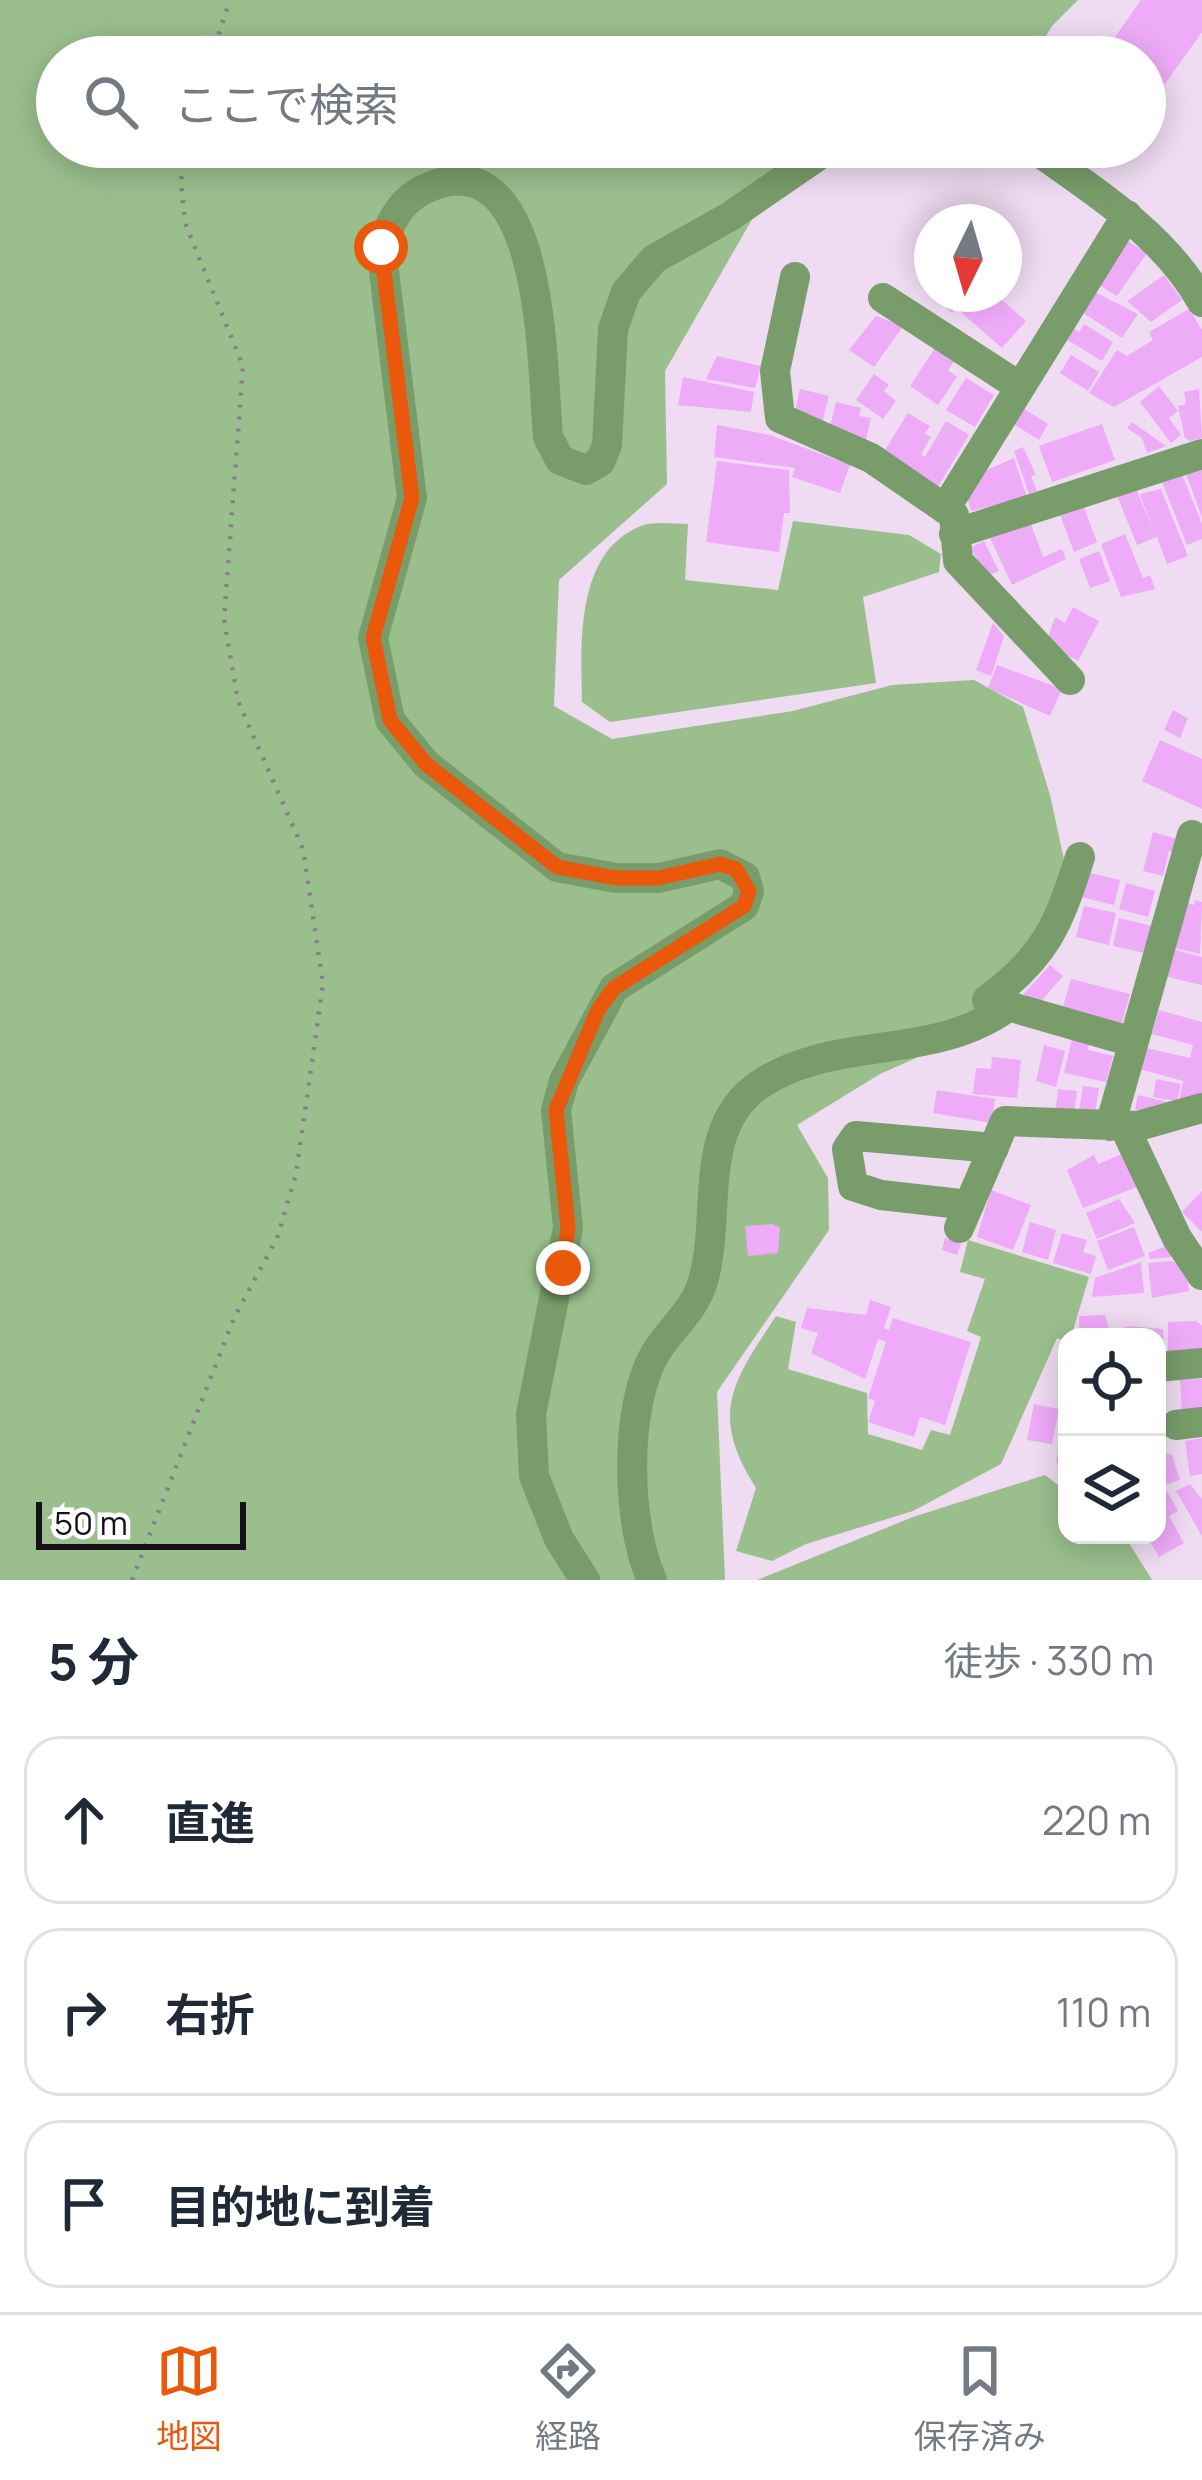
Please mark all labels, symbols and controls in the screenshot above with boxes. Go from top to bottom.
search box [36,36,1166,168]
icon: search [78,69,144,135]
text: ここで検索 [174,73,399,135]
north arrow [914,204,1022,312]
route start [354,220,408,274]
route end [536,1241,590,1295]
map controls [1058,1328,1166,1544]
button: locate [1058,1328,1166,1436]
button: layers [1058,1436,1166,1544]
scale bar [36,1496,246,1549]
text: 50 m [54,1500,128,1545]
text: 5 分 [48,1626,139,1695]
text: 徒歩 · 330 m [944,1633,1154,1687]
icon: ahead [51,1787,117,1853]
text: 直進 [165,1791,255,1853]
text: 220 m [1042,1793,1151,1847]
icon: right [51,1979,117,2045]
text: 右折 [165,1983,255,2045]
text: 110 m [1056,1985,1151,2039]
icon: arrive [51,2171,117,2237]
text: 目的地に到着 [165,2175,435,2237]
tab: 地図 [156,2338,222,2458]
tab: 経路 [535,2338,601,2458]
tab: 保存済み [914,2338,1046,2458]

